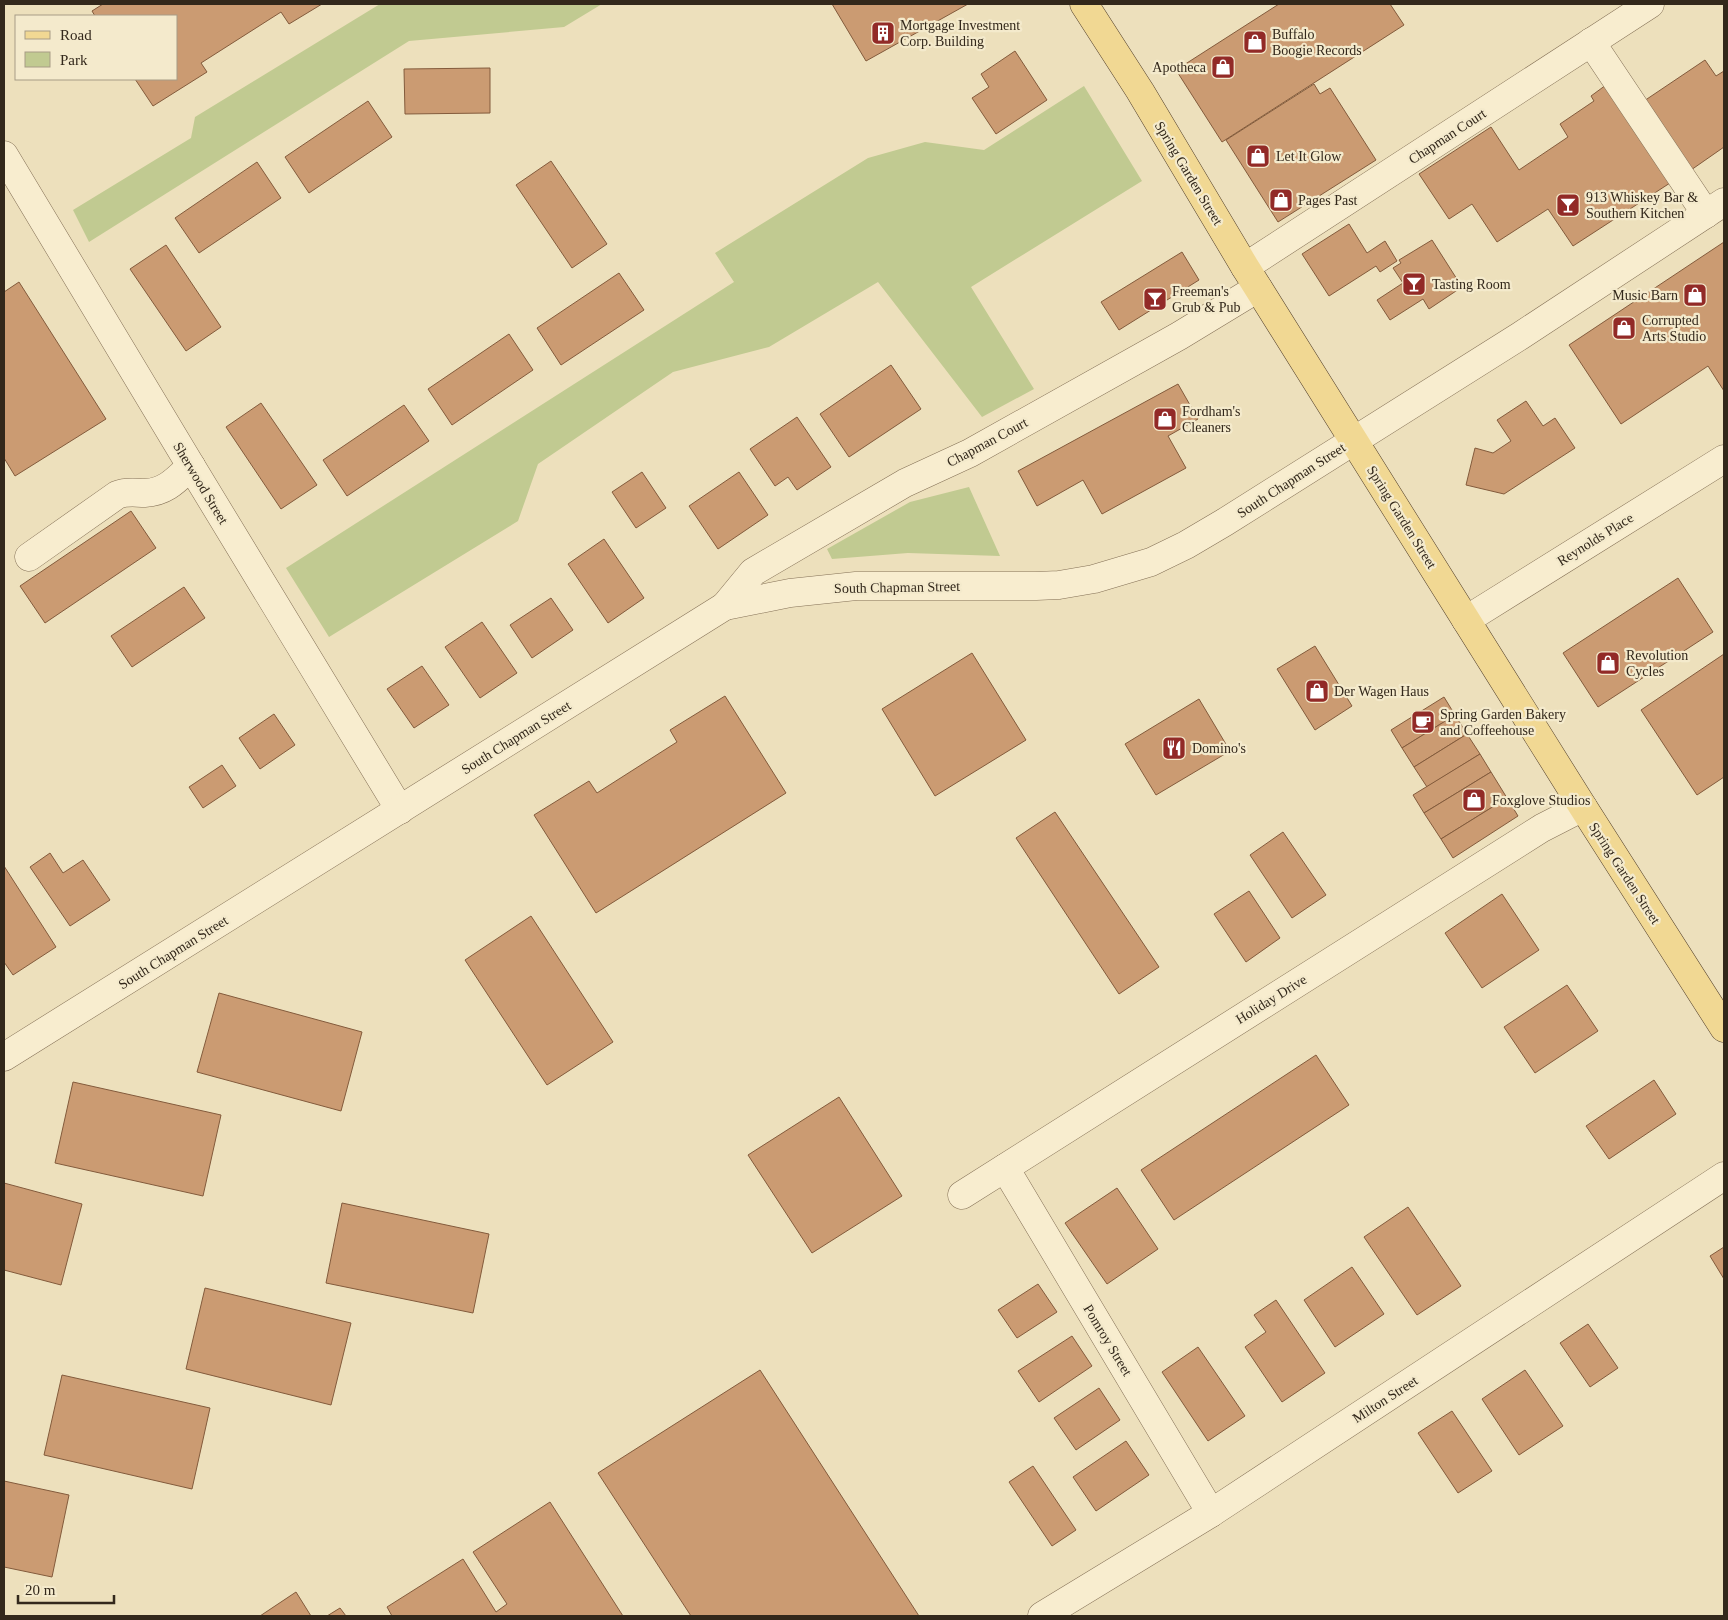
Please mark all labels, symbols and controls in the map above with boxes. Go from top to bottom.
legend [15,15,178,80]
place label: Mortgage Investment Corp. Building [900,18,1020,49]
building icon: Mortgage Investment Corp. Building [870,20,896,46]
text: Road [60,27,92,43]
place label: Buffalo Boogie Records [1272,27,1362,58]
shop icon: Buffalo Boogie Records [1242,29,1268,55]
text: Park [60,52,88,68]
shop icon: Apotheca [1210,54,1236,80]
place label: Apotheca [1152,60,1207,75]
street label: Chapman Court [1406,106,1489,167]
street label: Spring Garden Street [1152,119,1225,228]
shop icon: Let It Glow [1245,143,1271,169]
place label: Let It Glow [1276,149,1342,164]
shop icon: Pages Past [1268,187,1294,213]
place label: 913 Whiskey Bar & Southern Kitchen [1586,190,1698,221]
bar icon: 913 Whiskey Bar & Southern Kitchen [1555,192,1581,218]
place label: Pages Past [1298,193,1358,208]
bar icon: Tasting Room [1401,271,1427,297]
place label: Tasting Room [1432,277,1511,292]
shop icon: Music Barn [1682,282,1708,308]
place label: Freeman's Grub & Pub [1172,284,1240,315]
bar icon: Freeman's Grub & Pub [1142,286,1168,312]
place label: Music Barn [1612,288,1678,303]
place label: Corrupted Arts Studio [1642,313,1706,344]
shop icon: Corrupted Arts Studio [1611,315,1637,341]
place label: Fordham's Cleaners [1182,404,1241,435]
shop icon: Fordham's Cleaners [1152,406,1178,432]
street label: Chapman Court [944,415,1030,470]
street label: Sherwood Street [170,440,231,527]
street label: South Chapman Street [1234,440,1348,521]
street label: Spring Garden Street [1364,463,1439,571]
street label: Reynolds Place [1555,510,1636,569]
street label: South Chapman Street [834,579,960,596]
place label: Revolution Cycles [1626,648,1688,679]
shop icon: Revolution Cycles [1595,650,1621,676]
shop icon: Der Wagen Haus [1304,678,1330,704]
place label: Der Wagen Haus [1334,684,1429,699]
street label: South Chapman Street [459,698,574,777]
place label: Spring Garden Bakery and Coffeehouse [1440,707,1566,738]
cafe icon: Spring Garden Bakery and Coffeehouse [1410,709,1436,735]
restaurant icon: Domino's [1161,735,1187,761]
place label: Domino's [1192,741,1246,756]
shop icon: Foxglove Studios [1461,787,1487,813]
place label: Foxglove Studios [1492,793,1590,808]
street label: Spring Garden Street [1586,820,1663,927]
street label: South Chapman Street [116,913,231,992]
street label: Holiday Drive [1233,972,1309,1027]
street label: Pomroy Street [1080,1302,1135,1379]
street label: Milton Street [1350,1373,1421,1426]
scale bar [18,1572,114,1604]
text: 20 m [25,1582,56,1598]

